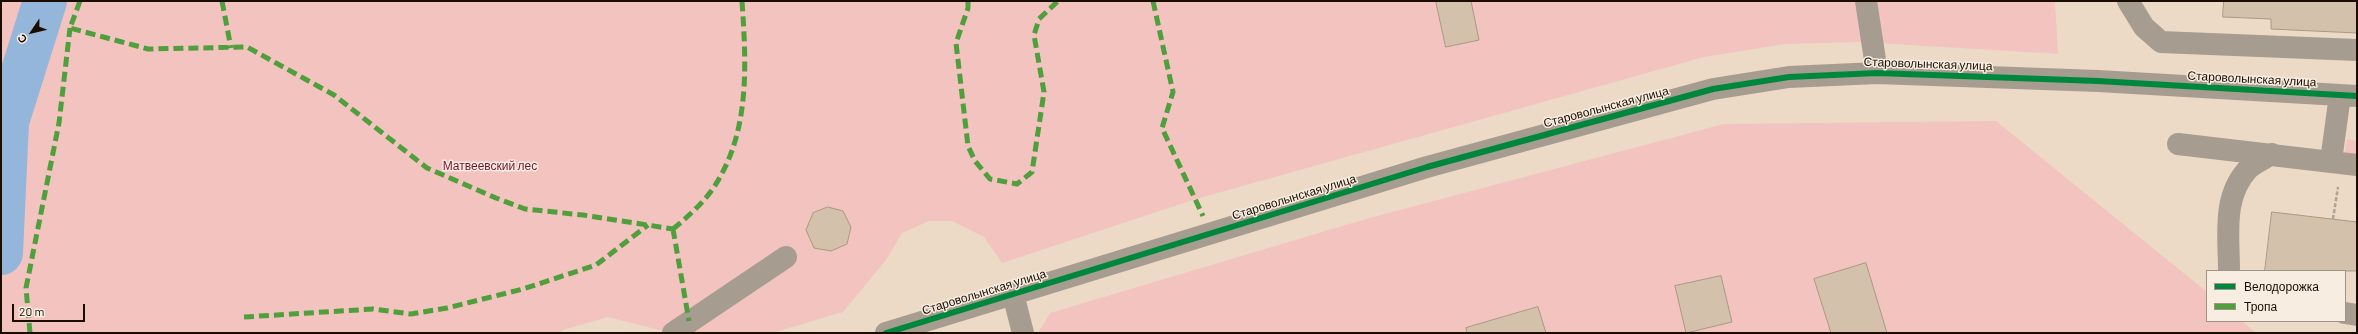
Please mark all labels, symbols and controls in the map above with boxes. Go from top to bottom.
north arrow [12,12,52,52]
text: С [14,32,29,46]
street label: Староволынская улица [1863,55,1993,73]
street label: Староволынская улица [2187,68,2317,90]
street label: Староволынская улица [1542,83,1670,131]
park label: Матвеевский лес [443,159,537,173]
street label: Староволынская улица [1230,171,1358,223]
street label: Староволынская улица [920,266,1048,318]
legend [2206,270,2346,322]
text: Велодорожка [2244,279,2319,293]
scale bar [14,296,87,322]
text: Тропа [2244,299,2277,313]
text: 20 m [19,304,45,318]

